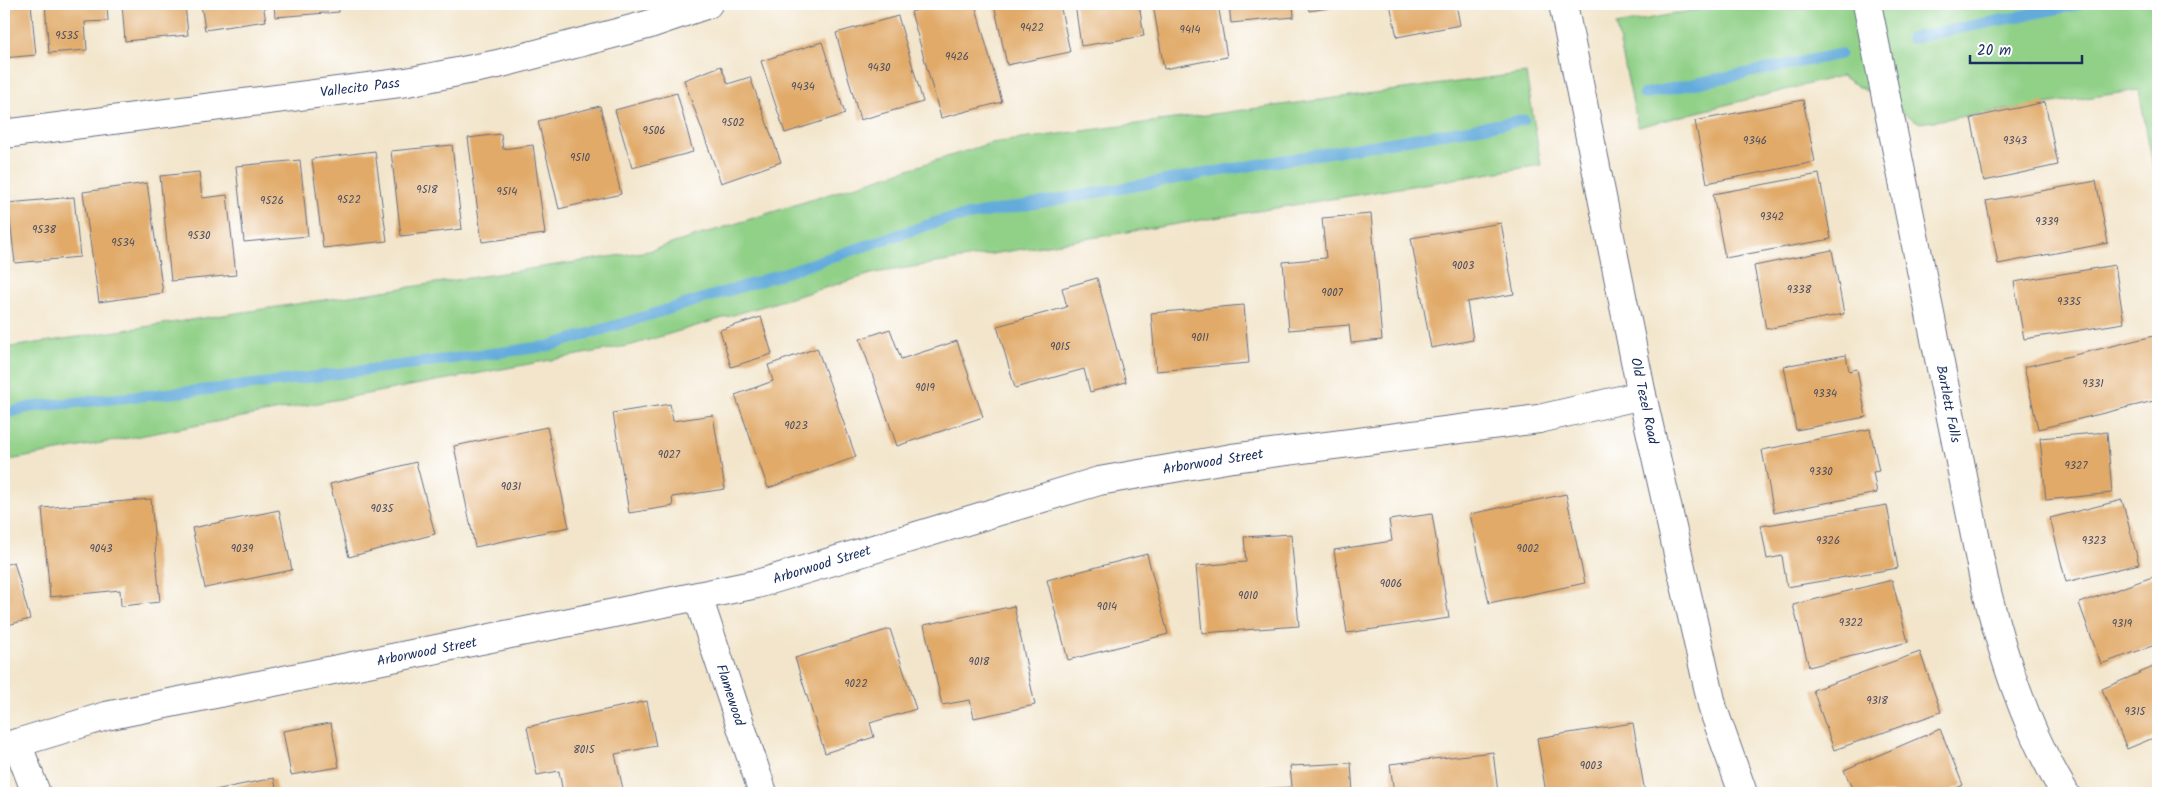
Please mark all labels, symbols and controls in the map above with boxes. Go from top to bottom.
house number: 9422 [1020,19,1044,37]
house number: 9414 [1180,21,1200,39]
house number: 9535 [55,27,80,45]
scale bar [1970,32,2082,64]
text: 20 m [1977,39,2011,63]
house number: 9426 [945,48,969,66]
house number: 9430 [867,59,891,77]
street label: Vallecito Pass [319,72,401,104]
house number: 9434 [791,78,815,96]
house number: 9502 [721,114,745,132]
house number: 9506 [643,122,665,140]
house number: 9346 [1743,132,1767,150]
house number: 9343 [2003,132,2027,150]
house number: 9510 [570,149,591,167]
house number: 9518 [416,181,438,199]
house number: 9514 [497,183,517,201]
house number: 9522 [337,191,361,209]
house number: 9526 [260,192,284,210]
house number: 9342 [1760,208,1784,226]
house number: 9339 [2035,213,2059,231]
house number: 9538 [32,221,56,239]
house number: 9530 [187,227,211,245]
house number: 9534 [111,234,135,252]
house number: 9003 [1452,257,1474,275]
house number: 9338 [1787,281,1812,299]
house number: 9007 [1321,284,1344,302]
house number: 9335 [2057,293,2082,311]
house number: 9011 [1191,329,1209,347]
house number: 9015 [1050,338,1071,356]
street label: Old Tezel Road [1624,356,1664,447]
street label: Bartlett Falls [1930,363,1966,445]
house number: 9331 [2082,375,2104,393]
house number: 9019 [915,379,935,397]
house number: 9334 [1813,385,1837,403]
house number: 9023 [784,417,808,435]
street label: Arborwood Street [1161,443,1266,481]
house number: 9027 [658,446,681,464]
house number: 9327 [2064,457,2088,475]
house number: 9330 [1809,463,1833,481]
house number: 9031 [501,478,521,496]
house number: 9035 [370,500,395,518]
house number: 9326 [1816,532,1840,550]
house number: 9323 [2082,532,2106,550]
street label: Arborwood Street [770,539,874,590]
house number: 9043 [89,540,113,558]
house number: 9039 [231,540,254,558]
house number: 9002 [1517,540,1539,558]
house number: 9006 [1380,575,1402,593]
house number: 9010 [1238,587,1258,605]
house number: 9014 [1097,598,1117,616]
house number: 9322 [1839,614,1863,632]
house number: 9319 [2112,615,2133,633]
street label: Arborwood Street [375,631,480,672]
house number: 9018 [969,653,990,671]
street label: Flamewood [710,661,751,730]
house number: 9022 [844,675,868,693]
house number: 9318 [1866,692,1888,710]
house number: 9315 [2124,703,2147,721]
house number: 8015 [573,741,596,759]
house number: 9003 [1580,757,1602,775]

